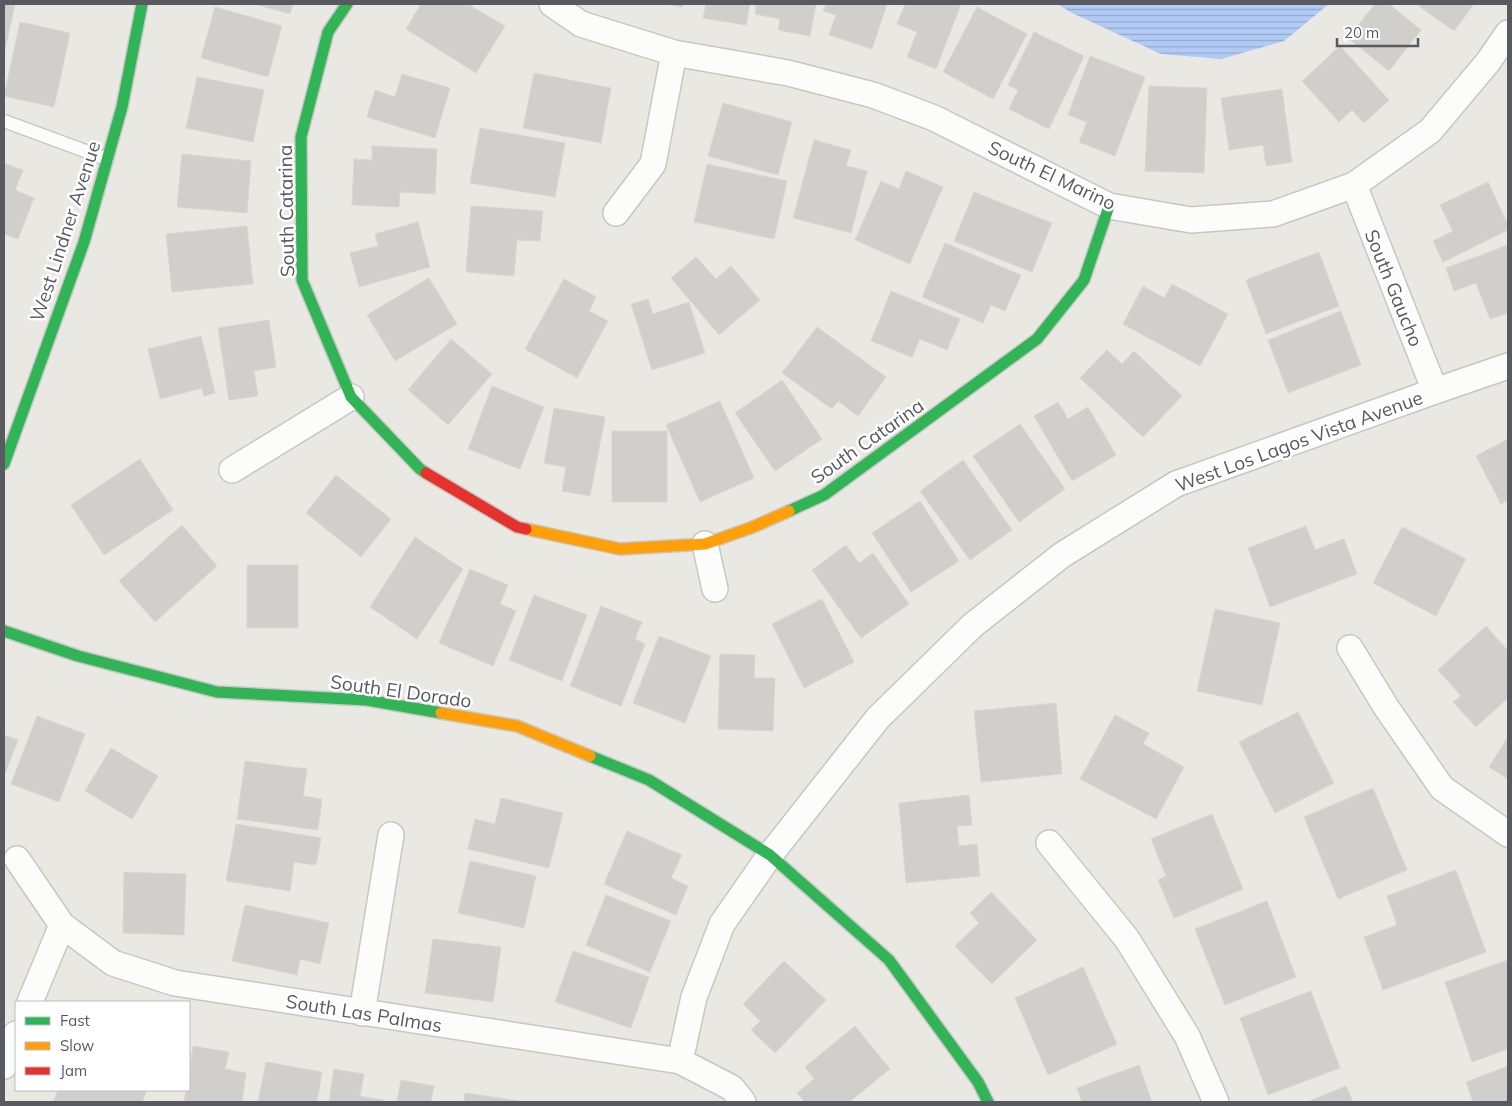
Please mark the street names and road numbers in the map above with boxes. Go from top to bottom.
street label: South El Marino [984,135,1120,215]
street label: West Lindner Avenue [25,138,105,324]
street label: South Catarina [273,145,299,277]
street label: South Gaucho [1360,226,1428,350]
street label: West Los Lagos Vista Avenue [1172,385,1426,497]
street label: South Catarina [806,393,928,489]
street label: South El Dorado [329,669,473,713]
street label: South Las Palmas [284,989,444,1037]

